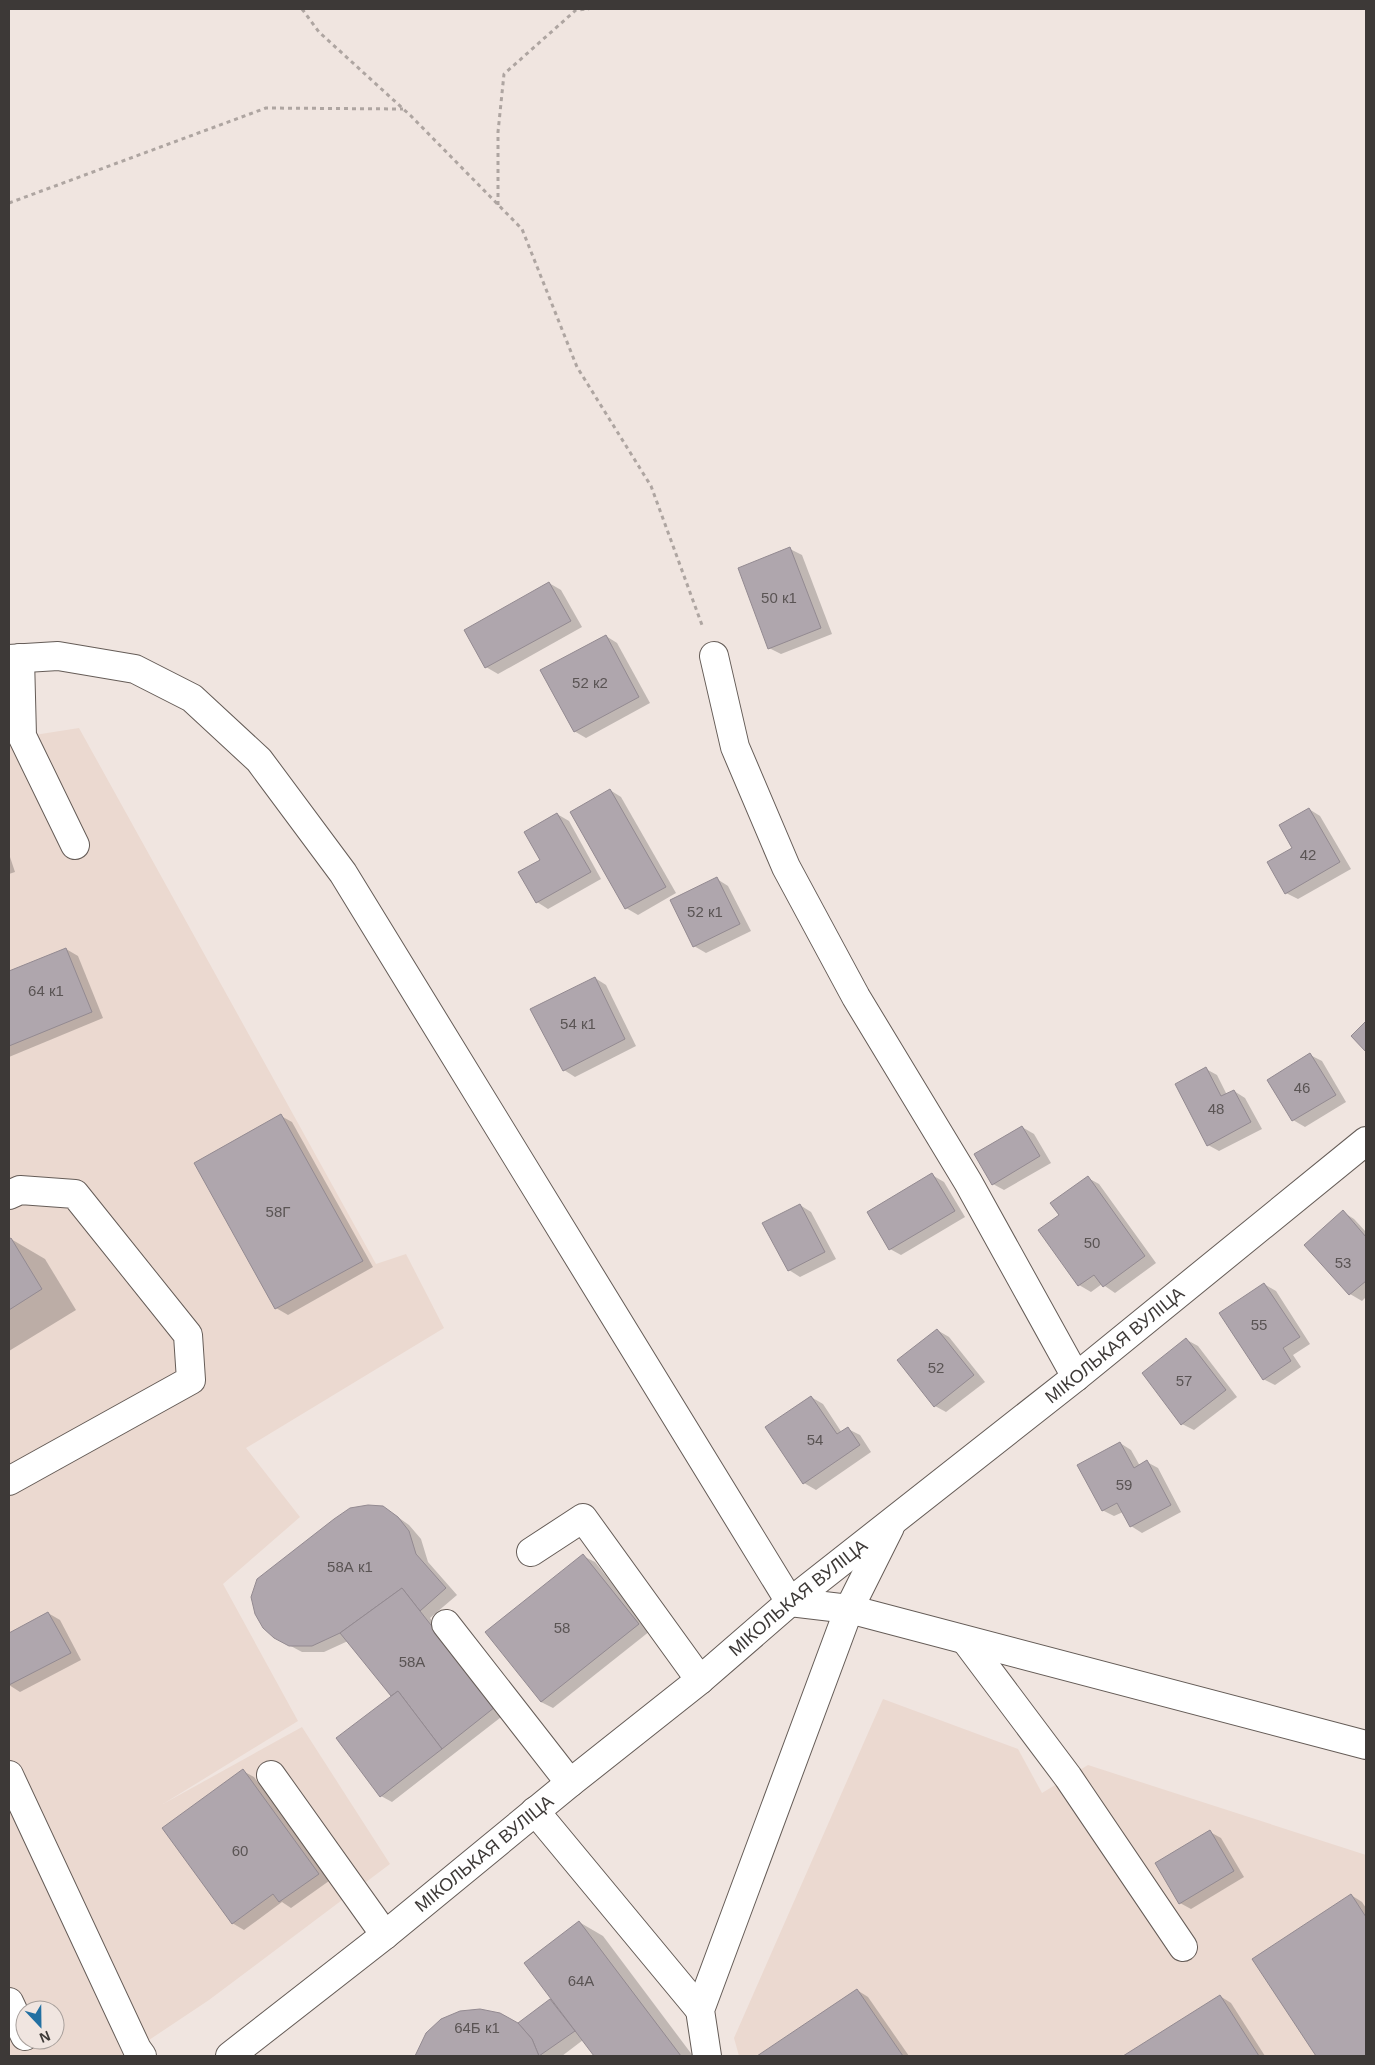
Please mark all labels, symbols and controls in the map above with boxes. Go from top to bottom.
house number: 50 к1 [761,589,797,606]
house number: 52 к2 [572,674,608,691]
house number: 42 [1300,846,1316,863]
house number: 52 к1 [687,903,723,920]
house number: 64 к1 [28,982,64,999]
house number: 54 к1 [560,1015,596,1032]
house number: 46 [1294,1079,1310,1096]
house number: 48 [1208,1100,1224,1117]
house number: 58Г [266,1203,290,1220]
house number: 50 [1084,1234,1100,1251]
house number: 53 [1335,1254,1351,1271]
street label: МІКОЛЬКАЯ ВУЛІЦА [1041,1283,1188,1407]
house number: 55 [1251,1316,1267,1333]
house number: 52 [928,1359,944,1376]
house number: 57 [1176,1372,1192,1389]
house number: 54 [807,1431,823,1448]
house number: 59 [1116,1476,1132,1493]
street label: МІКОЛЬКАЯ ВУЛІЦА [725,1535,871,1660]
house number: 58А к1 [327,1558,373,1575]
house number: 58 [554,1619,570,1636]
house number: 58А [399,1653,425,1670]
street label: МІКОЛЬКАЯ ВУЛІЦА [411,1791,557,1916]
house number: 60 [232,1842,248,1859]
house number: 64А [568,1972,594,1989]
north arrow [15,2000,65,2050]
house number: 64Б к1 [454,2019,500,2036]
text: N [37,2028,53,2046]

